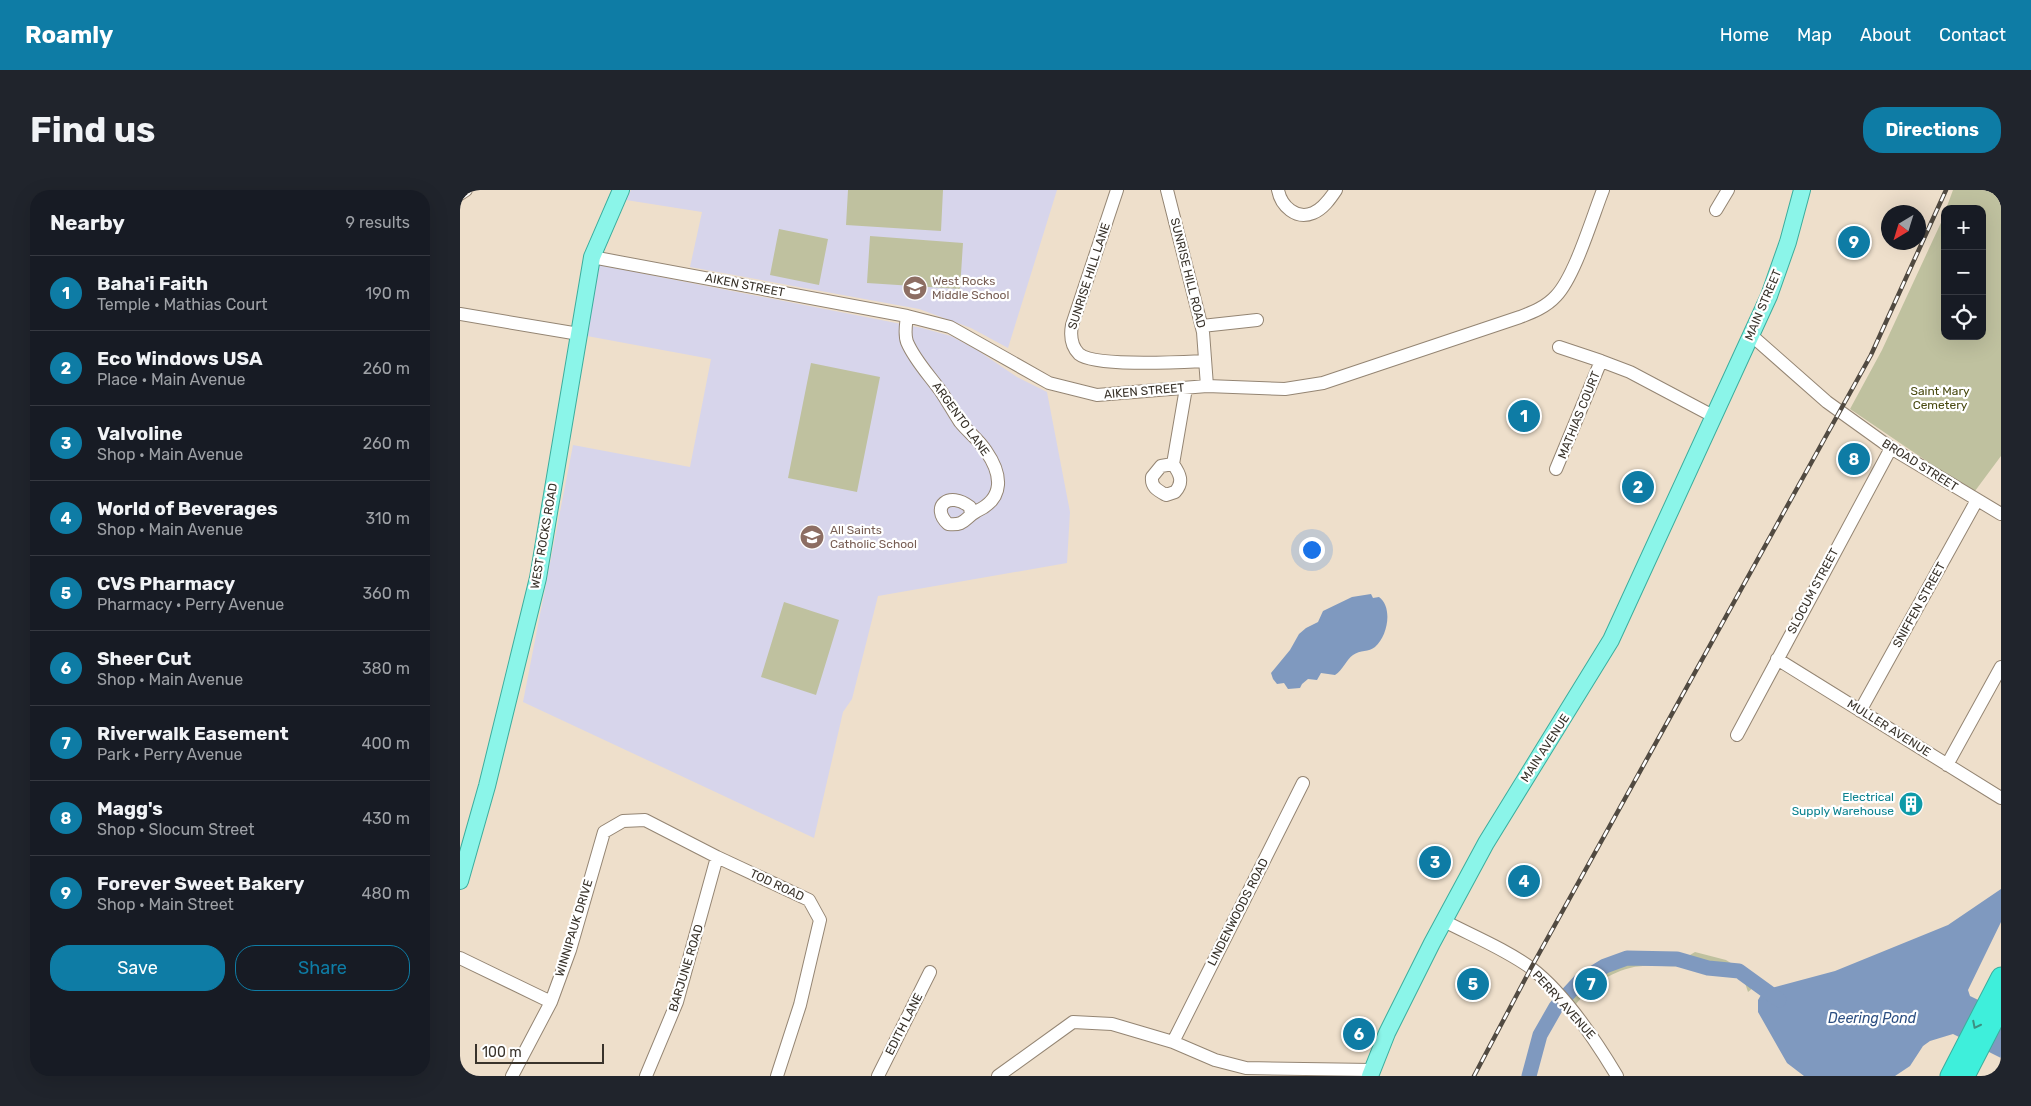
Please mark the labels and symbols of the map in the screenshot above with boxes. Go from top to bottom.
north arrow [1881,205,1926,250]
street label: SUNRISE HILL ROAD [1168,216,1208,330]
street label: SUNRISE HILL LANE [1065,221,1113,331]
pin: 9 [1838,223,1870,261]
street label: MAIN STREET [1742,267,1784,343]
street label: AIKEN STREET [704,270,786,300]
place label: West Rocks Middle School [932,274,1009,302]
school or university icon: West Rocks Middle School [902,275,928,301]
street label: MATHIAS COURT [1555,369,1603,461]
street label: ARGENTO LANE [929,379,993,459]
street label: AIKEN STREET [1103,381,1185,401]
park label: Saint Mary Cemetery [1910,384,1970,412]
pin: 1 [1508,397,1540,435]
street label: BROAD STREET [1879,436,1961,494]
pin: 8 [1838,440,1870,478]
pin: 2 [1622,468,1654,506]
street label: WEST ROCKS ROAD [528,482,560,590]
place label: All Saints Catholic School [830,523,917,551]
school or university icon: All Saints Catholic School [799,524,825,550]
your location [1299,537,1325,563]
street label: SLOCUM STREET [1785,546,1841,636]
street label: SNIFFEN STREET [1890,560,1948,650]
street label: MULLER AVENUE [1845,697,1933,759]
street label: MAIN AVENUE [1518,711,1572,785]
place label: Electrical Supply Warehouse [1792,790,1894,818]
building icon: Electrical Supply Warehouse [1898,791,1924,817]
pin: 3 [1419,843,1451,881]
street label: LINDENWOODS ROAD [1205,856,1271,968]
pin: 4 [1508,862,1540,900]
street label: TOD ROAD [748,866,806,904]
street label: WINNIPAUK DRIVE [553,878,595,978]
street label: BARJUNE ROAD [666,923,706,1013]
pin: 5 [1457,965,1489,1003]
pin: 7 [1575,965,1607,1003]
street label: PERRY AVENUE [1530,968,1598,1042]
street label: EDITH LANE [882,991,926,1057]
water label: Deering Pond [1828,1010,1917,1027]
pin: 6 [1343,1015,1375,1053]
one-way arrow [1972,1019,1982,1028]
scale bar [475,1041,604,1064]

